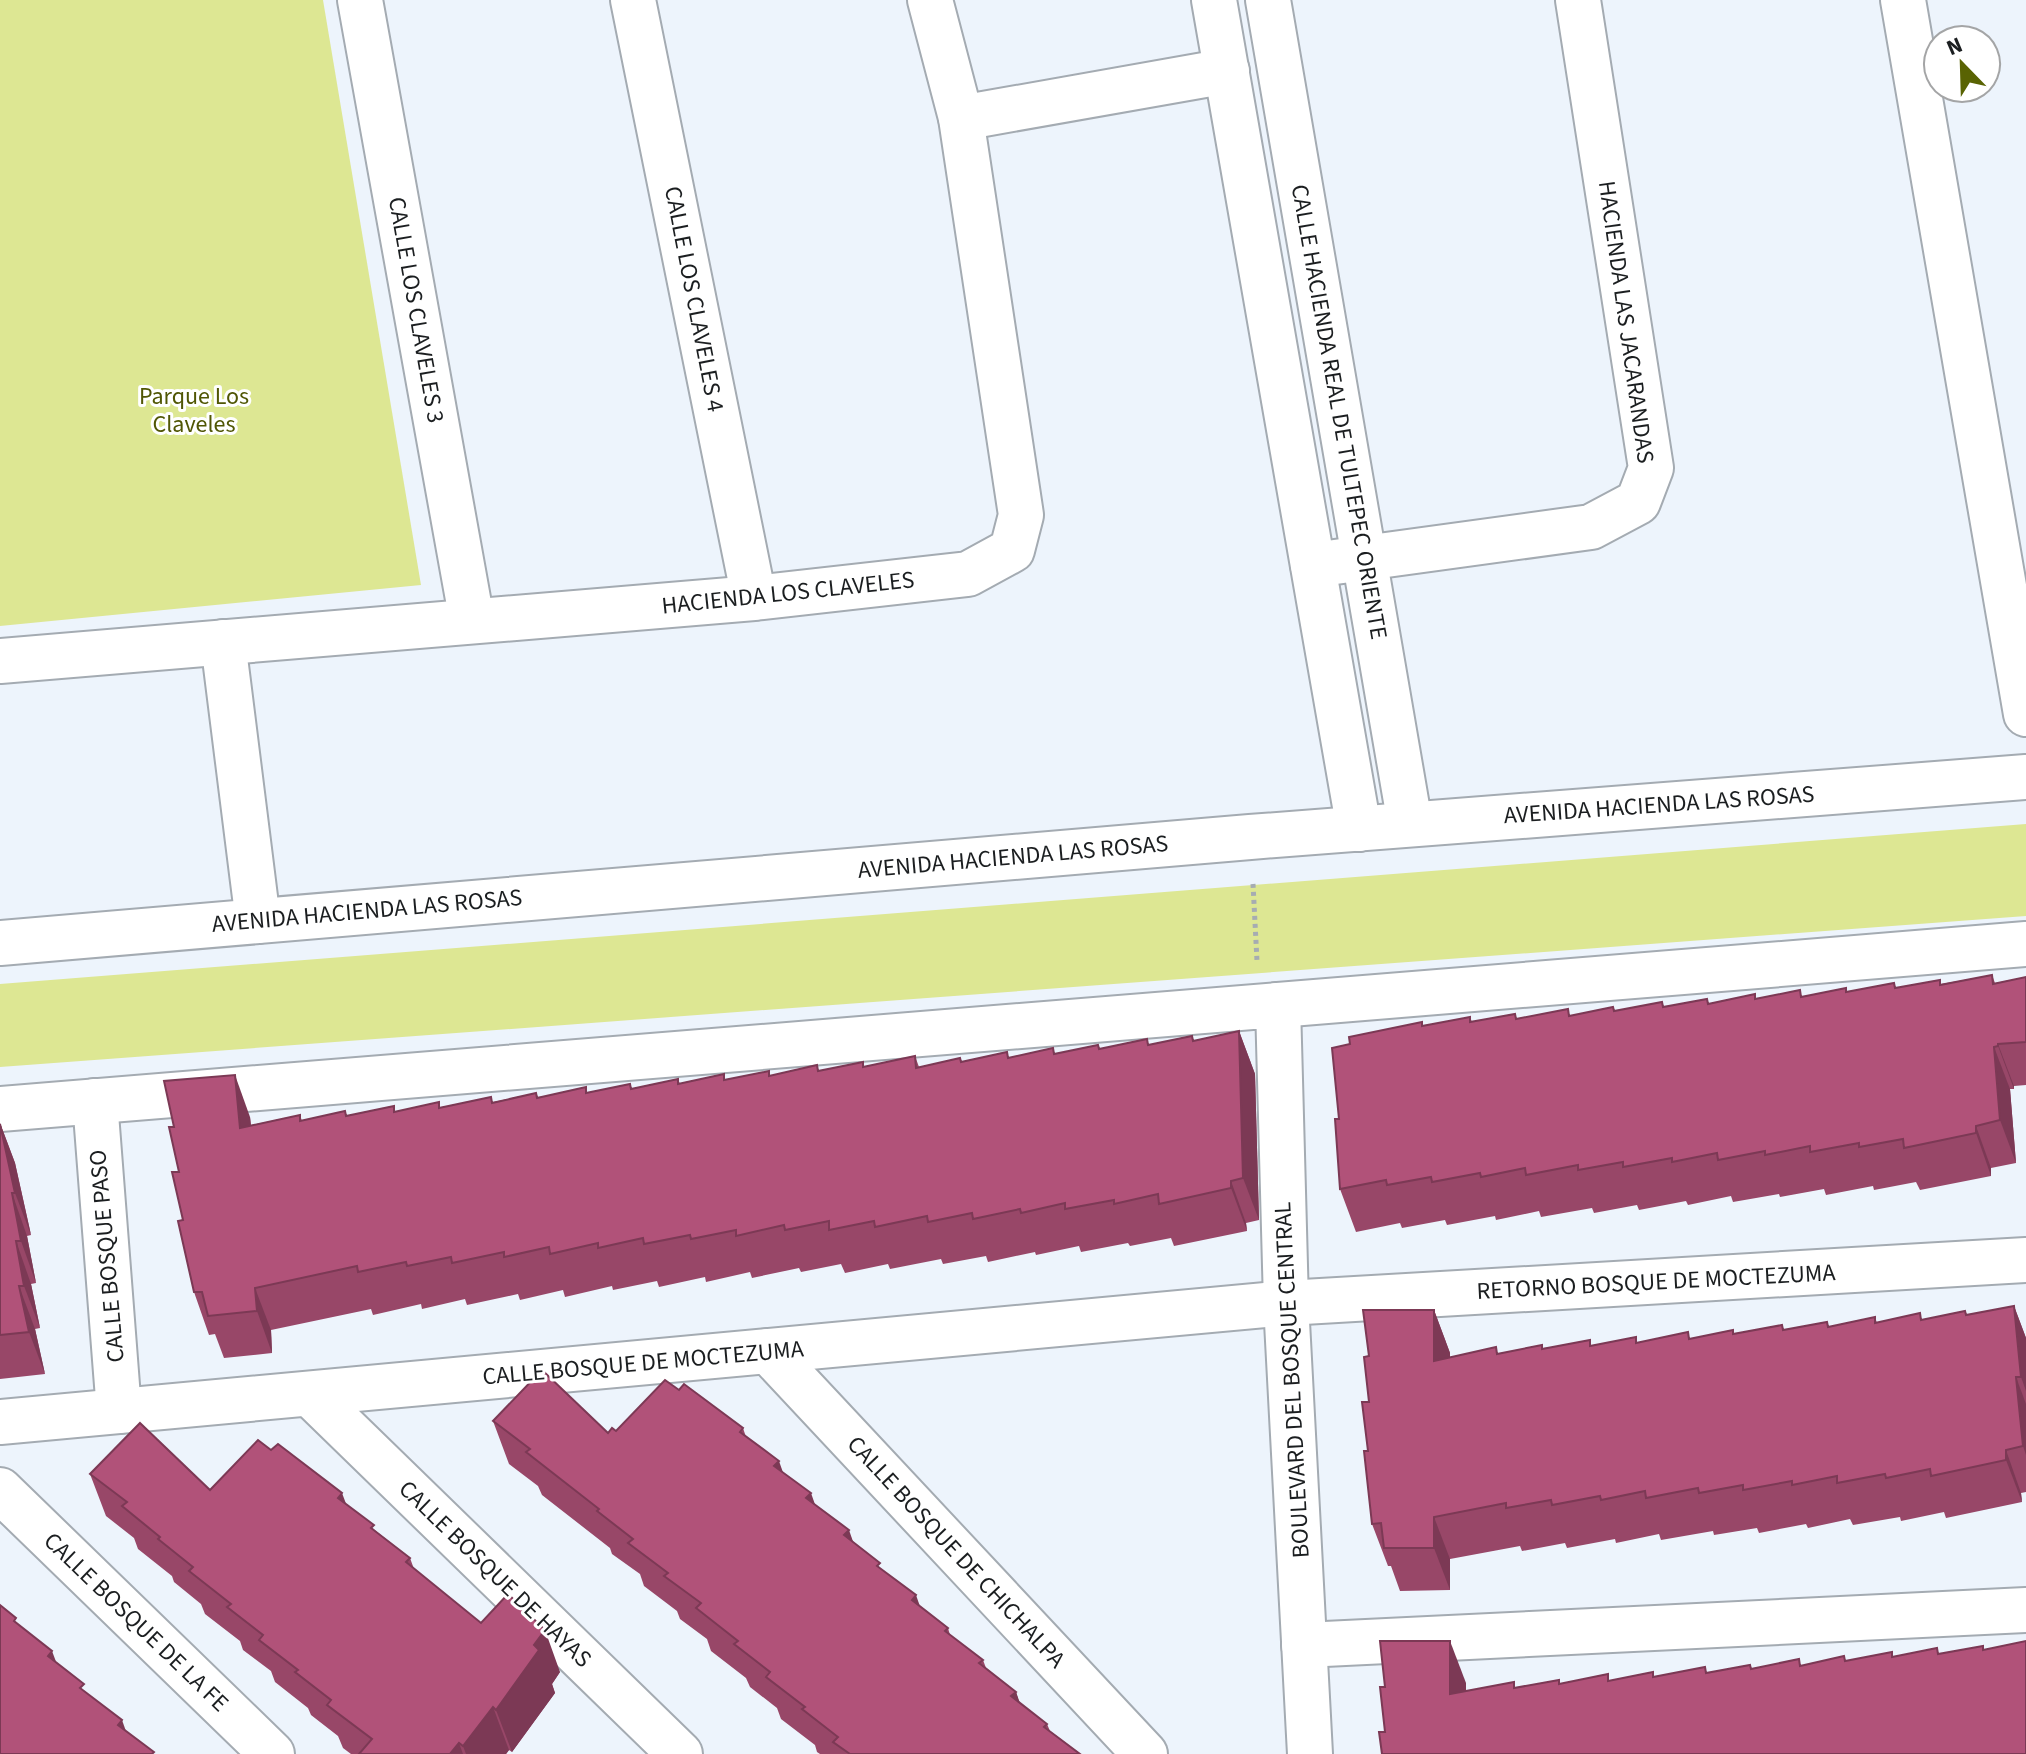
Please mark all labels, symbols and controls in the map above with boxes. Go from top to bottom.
north arrow [1922,24,2002,104]
text: N [1942,29,1968,64]
street label: HACIENDA LAS JACARANDAS [1589,179,1663,465]
street label: CALLE HACIENDA REAL DE TULTEPEC ORIENTE [1282,182,1396,642]
street label: CALLE LOS CLAVELES 4 [655,183,733,415]
street label: CALLE LOS CLAVELES 3 [379,194,453,426]
park label: Parque Los Claveles [139,379,249,442]
street label: HACIENDA LOS CLAVELES [660,562,916,624]
street label: AVENIDA HACIENDA LAS ROSAS [1502,777,1816,833]
street label: AVENIDA HACIENDA LAS ROSAS [856,826,1170,888]
street label: AVENIDA HACIENDA LAS ROSAS [210,880,524,942]
street label: CALLE BOSQUE PASO [80,1148,134,1364]
street label: BOULEVARD DEL BOSQUE CENTRAL [1265,1201,1319,1559]
street label: RETORNO BOSQUE DE MOCTEZUMA [1476,1255,1836,1309]
street label: CALLE BOSQUE DE MOCTEZUMA [481,1332,805,1394]
street label: CALLE BOSQUE DE CHICHALPA [839,1428,1073,1676]
street label: CALLE BOSQUE DE HAYAS [390,1472,600,1676]
street label: CALLE BOSQUE DE LA FE [36,1524,236,1720]

